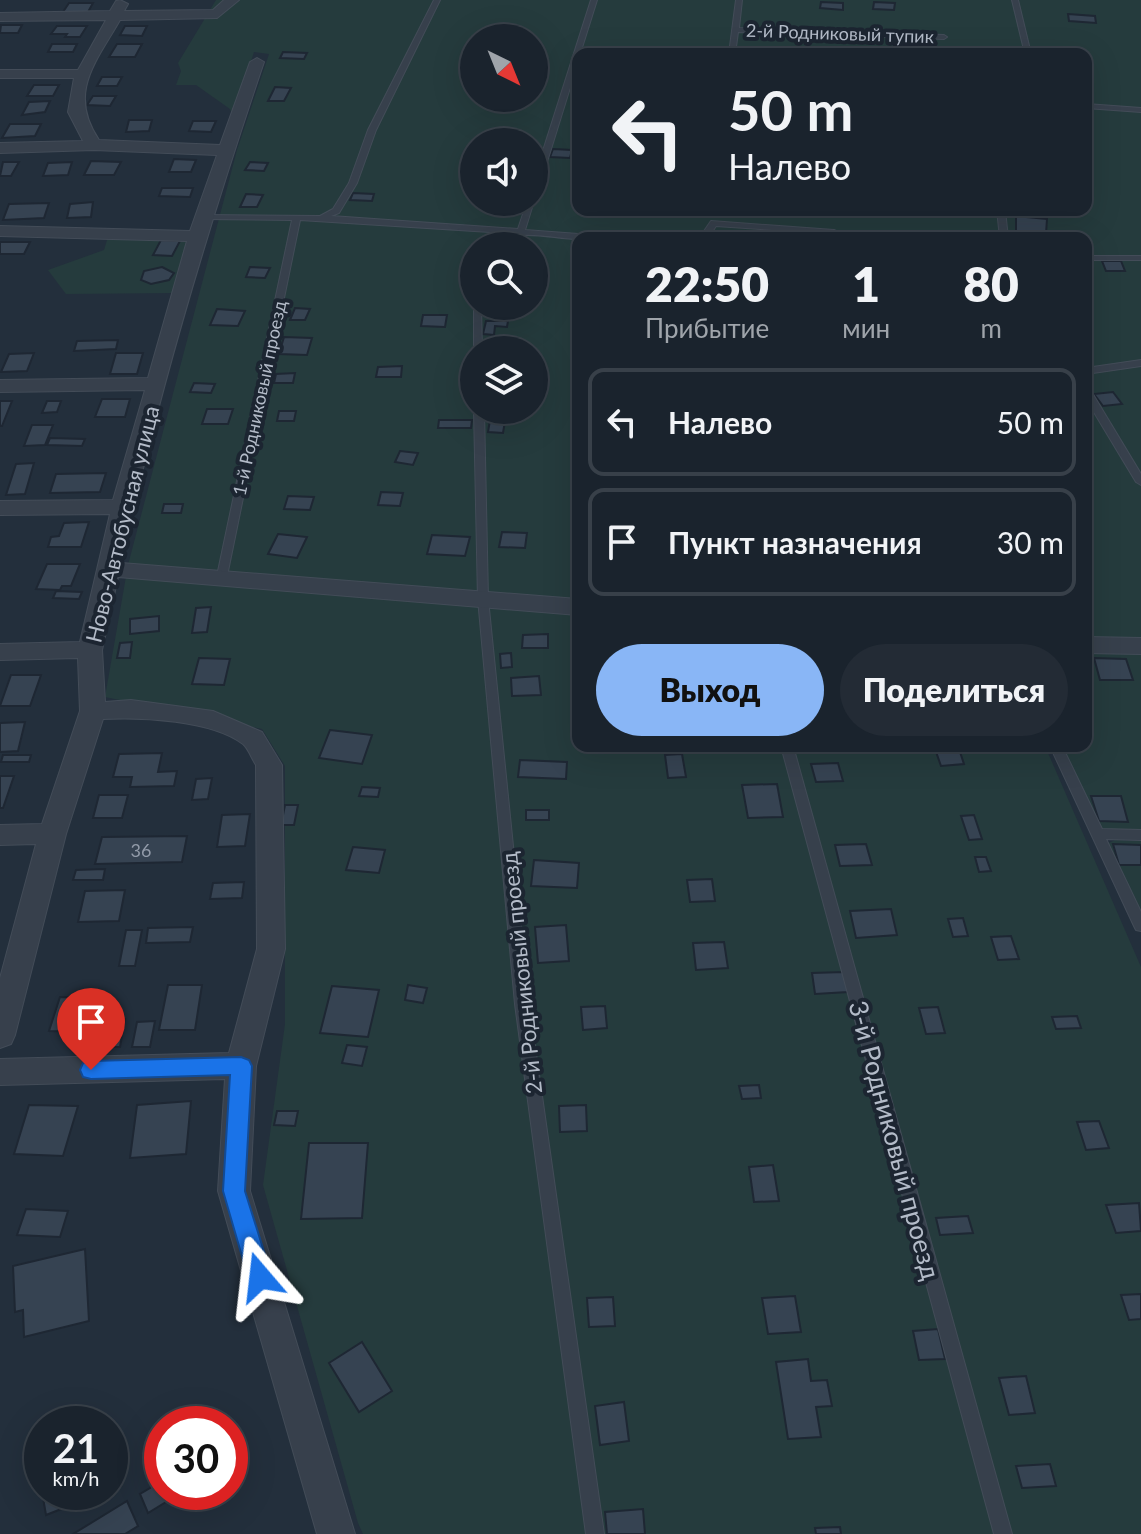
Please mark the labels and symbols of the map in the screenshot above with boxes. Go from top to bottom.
street label: 2-й Родниковый тупик [746,19,935,47]
north arrow [460,24,548,112]
street label: 1-й Родниковый проезд [228,298,290,498]
street label: Ново-Автобусная улица [79,403,165,645]
house number: 36 [131,839,151,861]
street label: 2-й Родниковый проезд [495,850,547,1095]
pin [57,988,125,1070]
street label: 3-й Родниковый проезд [842,997,948,1283]
position arrow [218,1235,302,1319]
speed limit sign: 30 [144,1406,248,1510]

